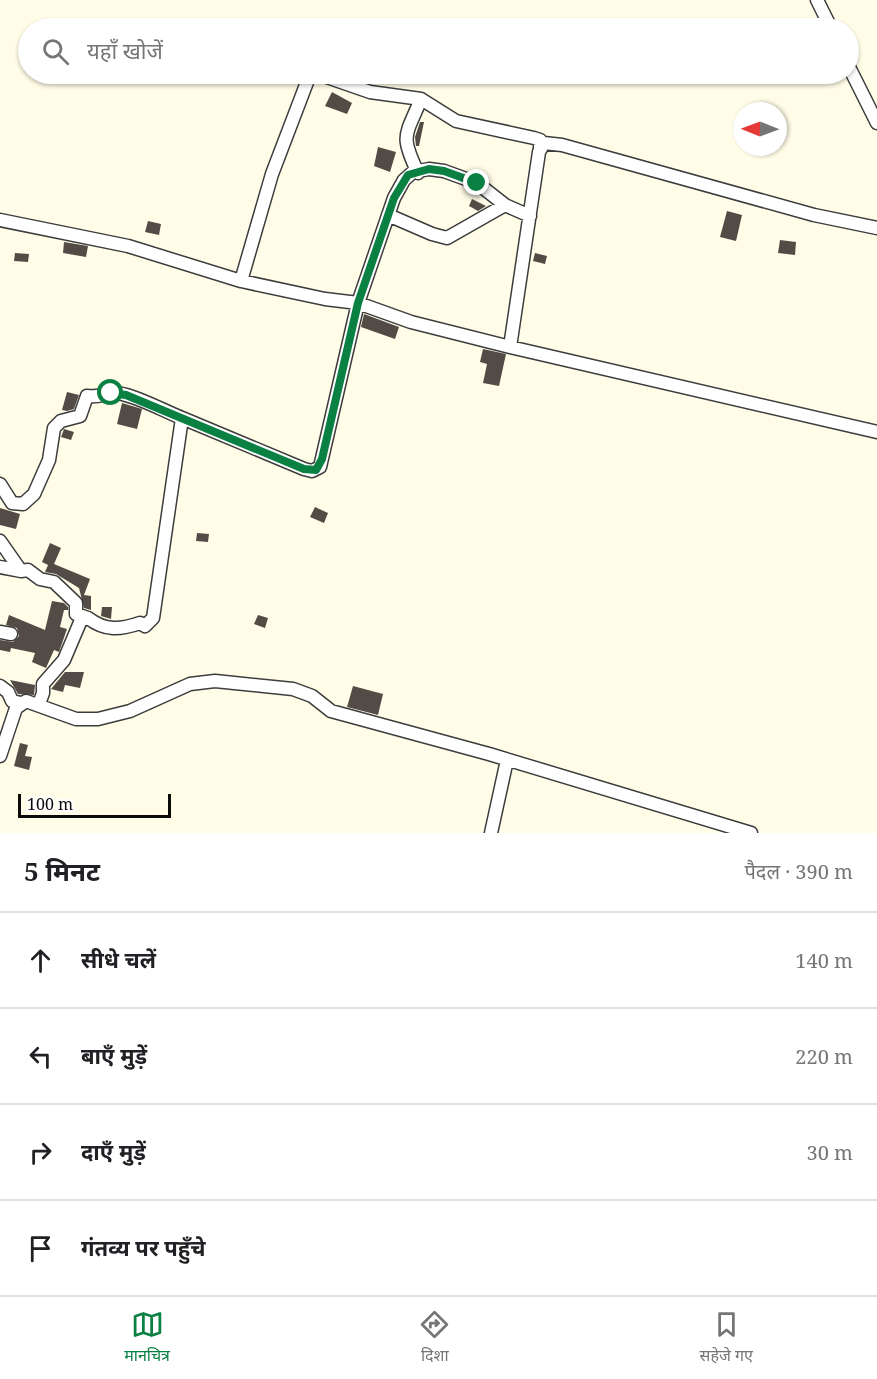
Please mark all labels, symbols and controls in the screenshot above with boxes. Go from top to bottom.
search box [18,18,859,84]
icon: search [39,35,72,68]
text: यहाँ खोजें [87,35,163,65]
north arrow [733,102,787,156]
route end [463,169,489,195]
route start [97,379,123,405]
scale bar [18,791,171,818]
text: 100 m [27,793,73,815]
text: 5 मिनट [24,853,100,889]
text: पैदल · 390 m [744,858,853,885]
icon: ahead [24,944,57,977]
text: सीधे चलें [81,944,156,974]
text: 140 m [795,947,853,974]
icon: left [24,1040,57,1073]
text: बाएँ मुड़ें [81,1040,147,1070]
text: 220 m [795,1043,853,1070]
icon: right [24,1136,57,1169]
text: दाएँ मुड़ें [81,1136,146,1166]
text: 30 m [807,1139,853,1166]
icon: arrive [24,1232,57,1265]
text: गंतव्य पर पहुँचे [81,1232,206,1262]
tab: मानचित्र [124,1308,170,1368]
tab: दिशा [418,1308,451,1368]
tab: सहेजे गए [700,1308,753,1368]

